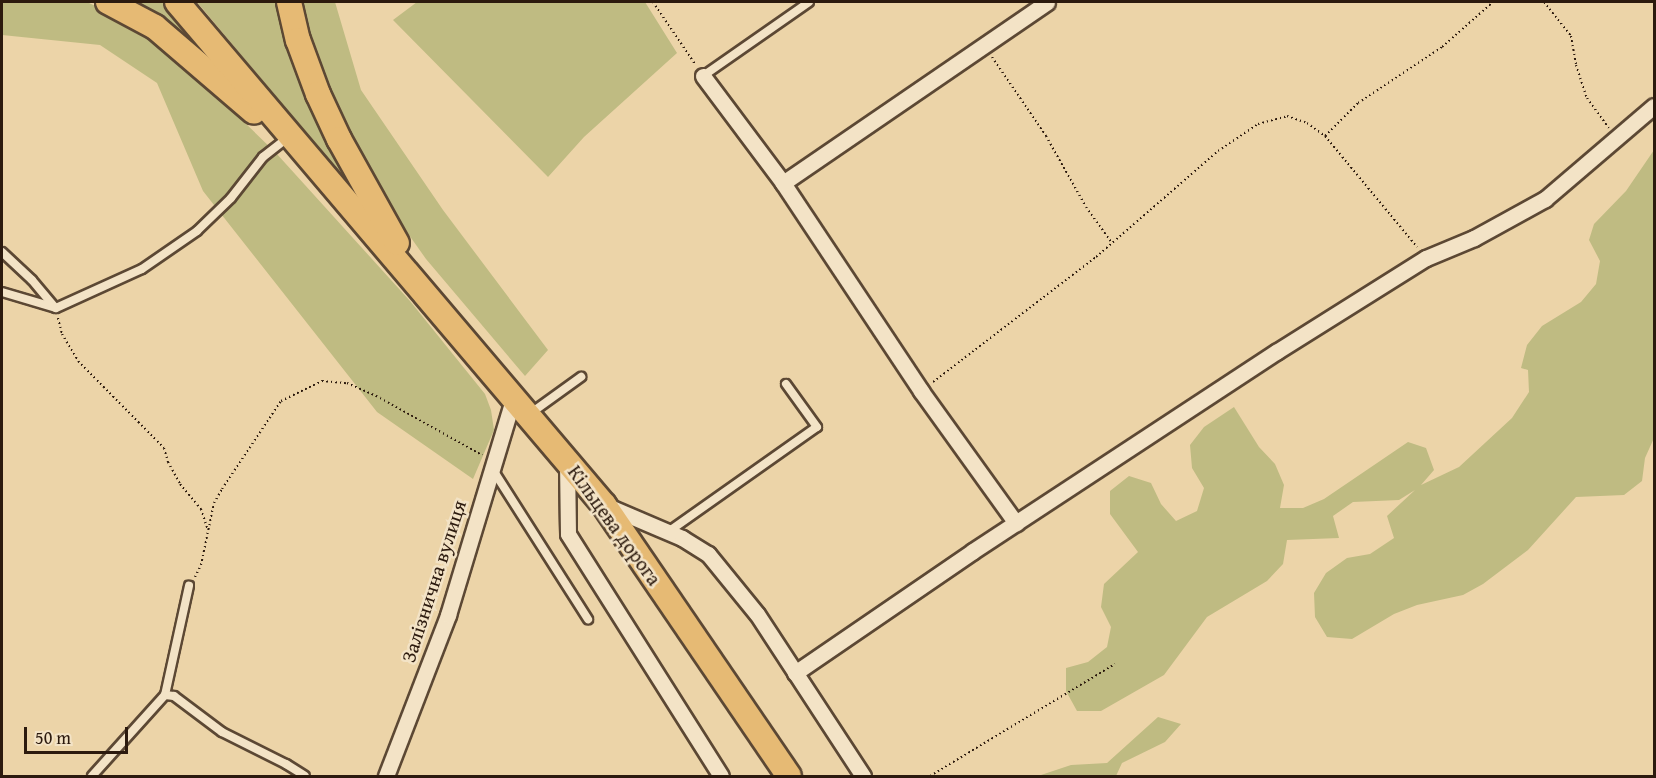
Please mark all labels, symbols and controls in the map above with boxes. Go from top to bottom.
street label: Кільцева дорога [563,460,667,590]
street label: Залізнична вулиця [395,497,471,665]
scale bar [27,715,130,753]
text: 50 m [35,724,71,751]

